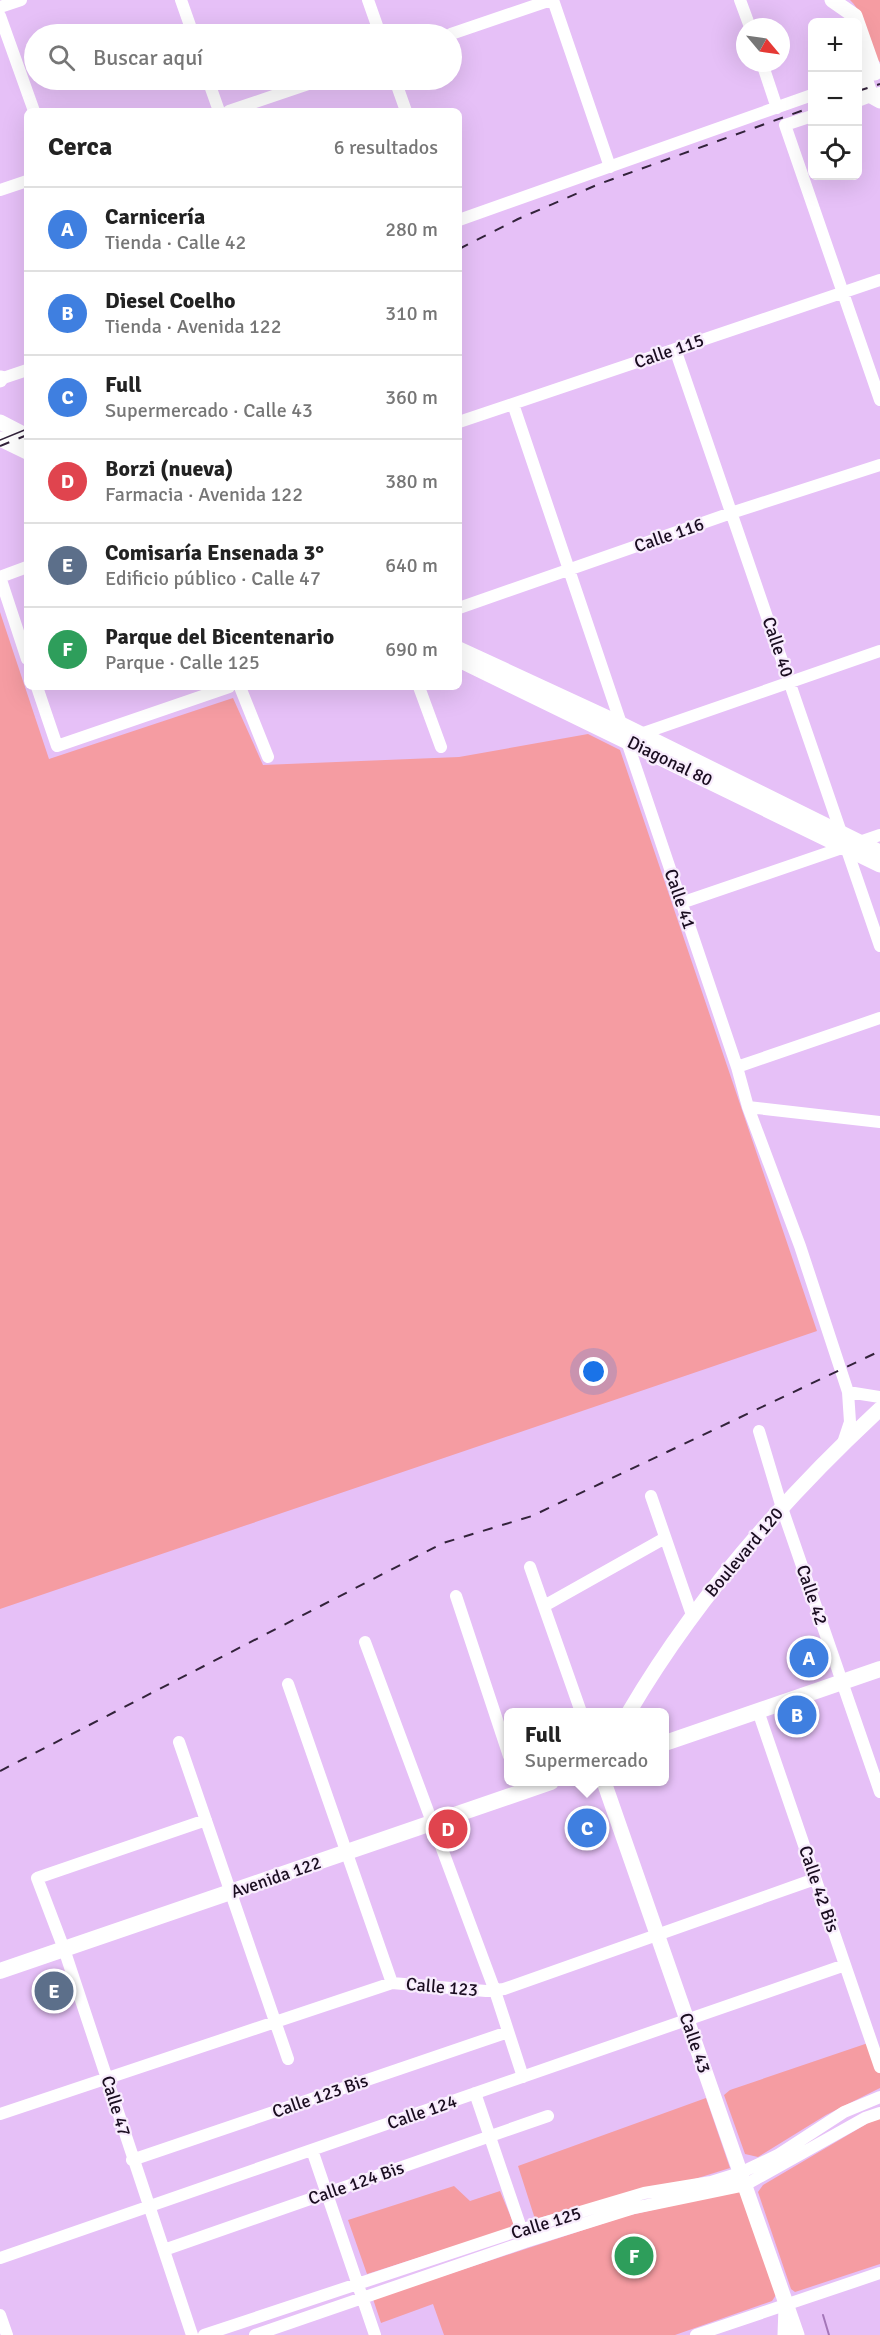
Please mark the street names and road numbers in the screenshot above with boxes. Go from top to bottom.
street label: Calle 115 [631,329,707,373]
street label: Calle 116 [631,513,707,557]
street label: Calle 40 [757,614,799,680]
street label: Diagonal 80 [624,731,716,791]
street label: Calle 41 [659,866,701,932]
street label: Boulevard 120 [700,1503,788,1601]
street label: Calle 42 [791,1562,833,1628]
street label: Calle 42 Bis [794,1843,844,1935]
street label: Avenida 122 [228,1851,324,1903]
street label: Calle 123 [405,1973,479,2001]
street label: Calle 43 [674,2010,716,2076]
street label: Calle 123 Bis [269,2069,371,2123]
street label: Calle 47 [96,2073,136,2139]
street label: Calle 124 [384,2090,460,2134]
street label: Calle 124 Bis [305,2156,407,2210]
street label: Calle 125 [508,2202,584,2244]

